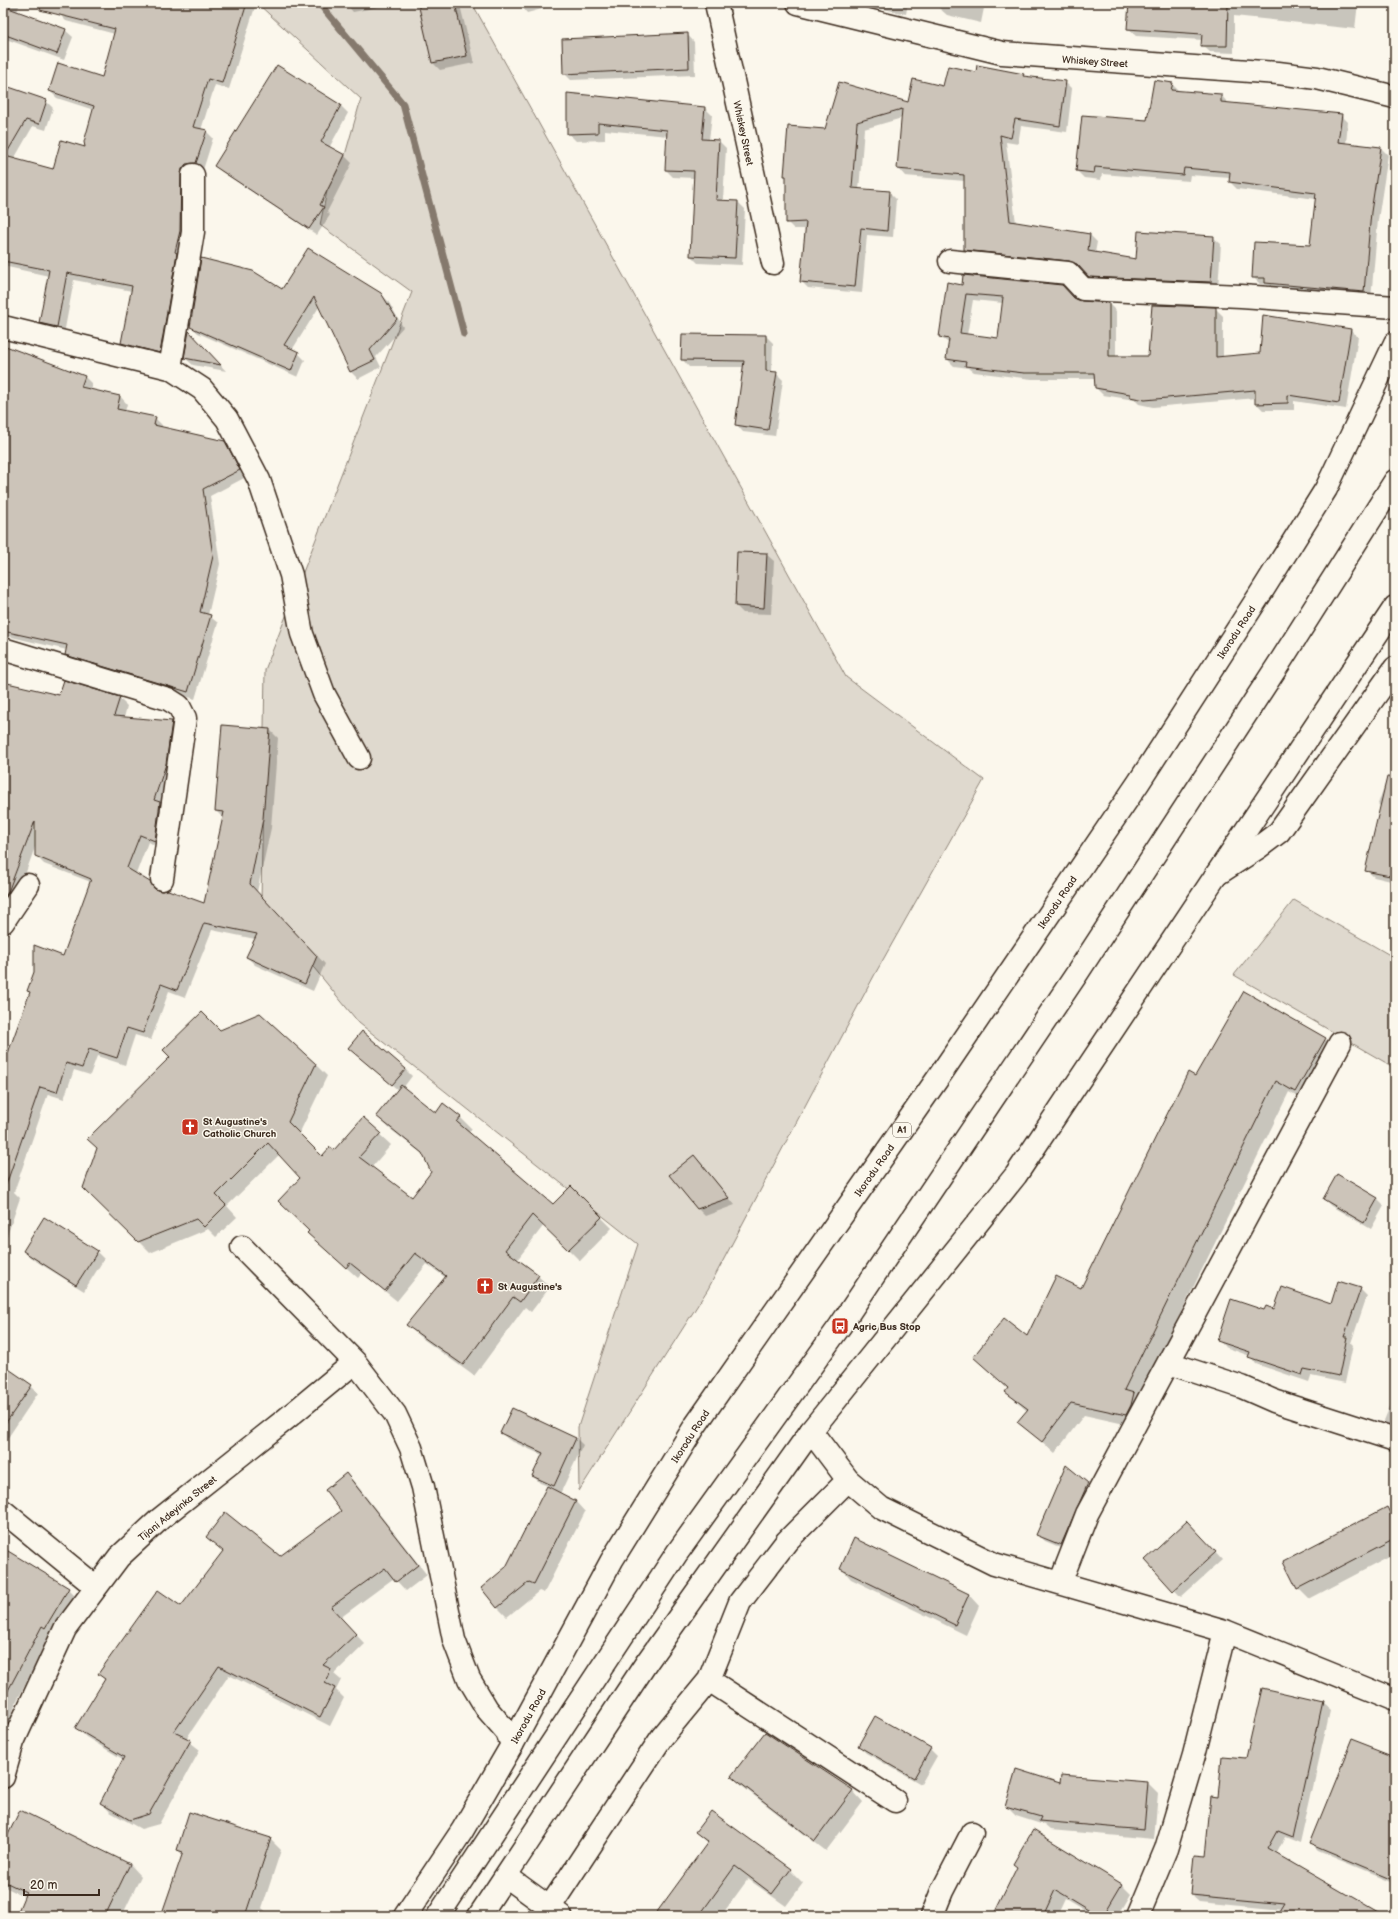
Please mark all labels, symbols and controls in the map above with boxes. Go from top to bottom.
street label: Whiskey Street [1062,54,1128,70]
street label: Whiskey Street [730,100,756,167]
street label: Ikorodu Road [1215,604,1259,661]
street label: Ikorodu Road [1036,874,1080,931]
place label: St Augustine's Catholic Church [203,1116,276,1140]
church icon: St Augustine's Catholic Church [180,1117,200,1137]
road number: A1 [893,1123,911,1137]
street label: Ikorodu Road [852,1142,897,1199]
church icon: St Augustine's [475,1276,495,1296]
place label: St Augustine's [498,1281,562,1293]
bus stop icon: Agric Bus Stop [830,1316,850,1336]
place label: Agric Bus Stop [852,1321,921,1333]
street label: Ikorodu Road [669,1408,713,1465]
street label: Tijani Adeyinka Street [136,1474,219,1544]
street label: Ikorodu Road [509,1687,549,1746]
scale bar [24,1871,99,1897]
text: 20 m [30,1878,57,1893]

